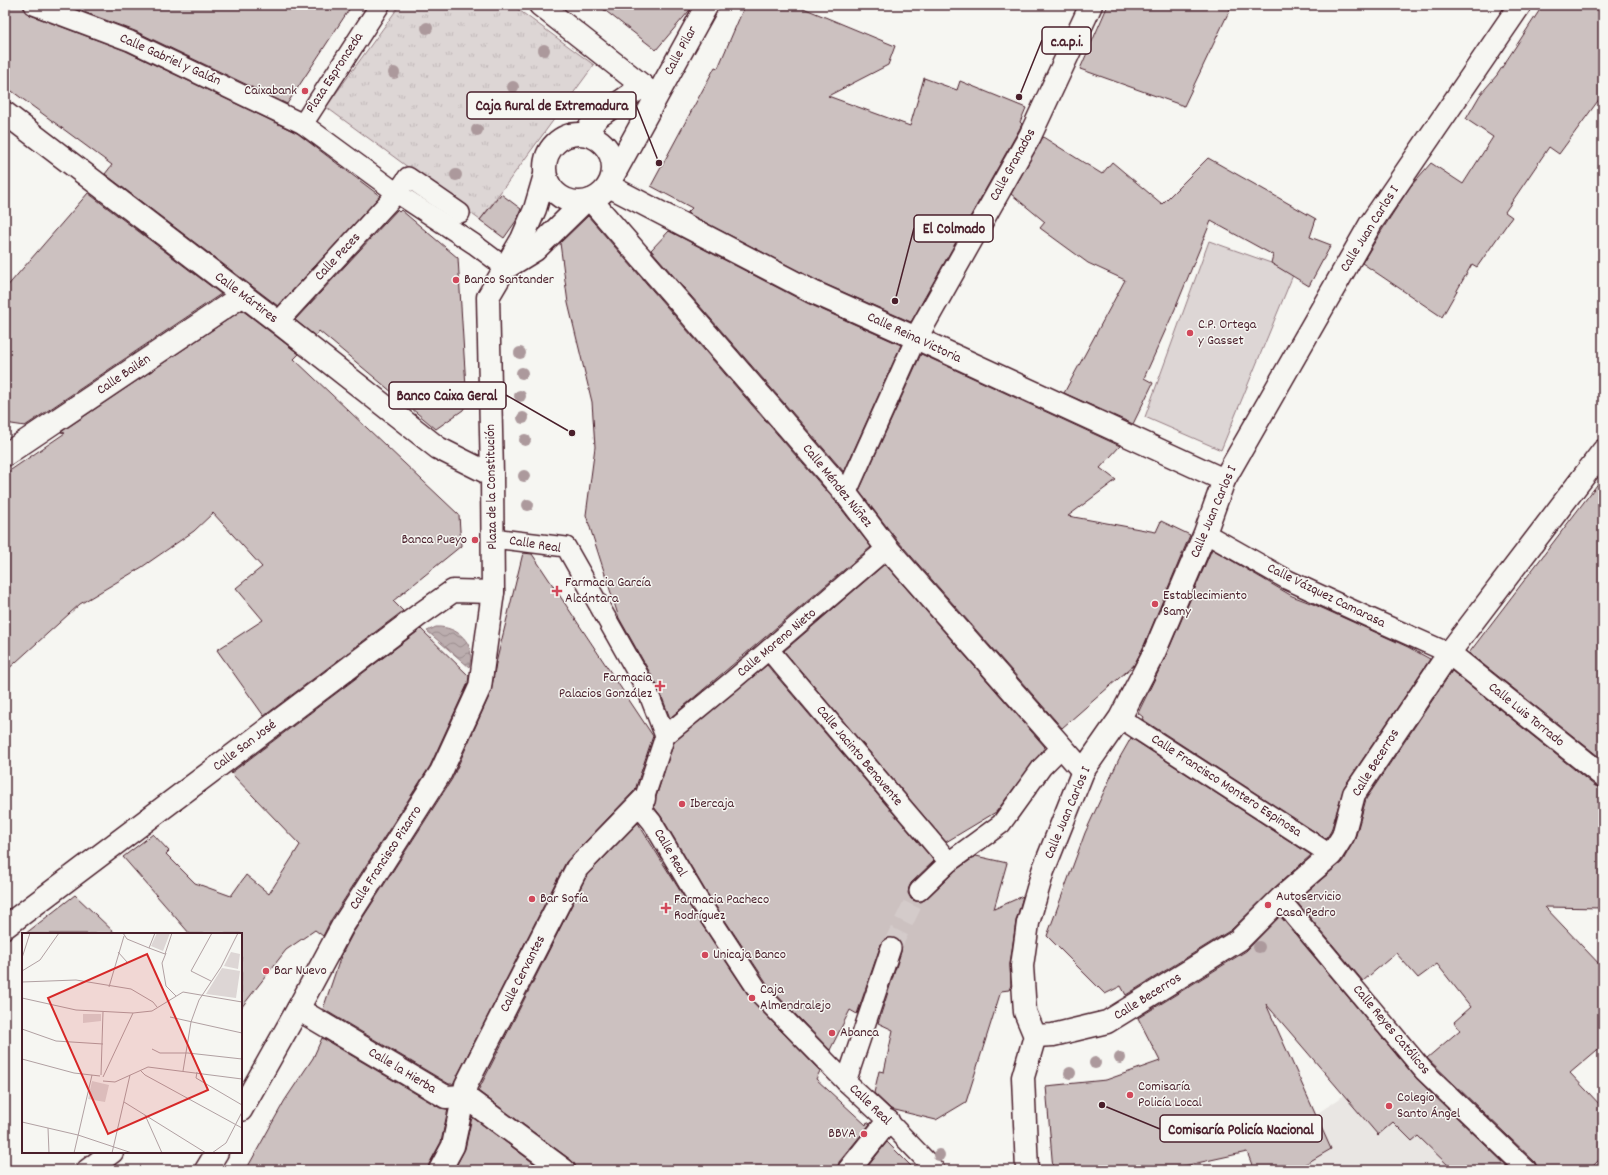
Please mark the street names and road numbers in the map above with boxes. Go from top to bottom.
street label: Calle Pilar [659,22,703,79]
street label: Plaza Espronceda [301,28,369,117]
street label: Calle Gabriel y Galán [116,29,224,91]
street label: Calle Granados [985,125,1041,205]
street label: Calle Juan Carlos I [1335,181,1405,276]
street label: Calle Peces [310,228,366,286]
street label: Calle Mártires [210,267,282,329]
street label: Calle Reina Victoria [864,307,965,369]
street label: Calle Bailén [93,350,155,400]
street label: Plaza de la Constitución [481,424,503,550]
street label: Calle Méndez Núñez [797,440,877,533]
street label: Calle Juan Carlos I [1186,462,1243,561]
street label: Calle Real [508,531,563,559]
street label: Calle Vázquez Camarasa [1263,559,1389,634]
street label: Calle Moreno Nieto [733,604,821,682]
street label: Calle Luis Torrado [1483,678,1569,752]
street label: Calle Jacinto Benavente [811,701,907,811]
street label: Calle San José [209,715,281,777]
street label: Calle Becerros [1347,725,1405,801]
street label: Calle Francisco Montero Espinosa [1147,730,1306,843]
street label: Calle Juan Carlos I [1040,763,1097,862]
street label: Calle Francisco Pizarro [345,802,427,914]
street label: Calle Real [648,825,692,881]
street label: Calle Cervantes [495,932,551,1016]
street label: Calle Becerros [1110,968,1186,1026]
street label: Calle Reyes Católicos [1347,981,1435,1079]
street label: Calle la Hierba [364,1043,440,1099]
street label: Calle Real [844,1080,896,1131]

